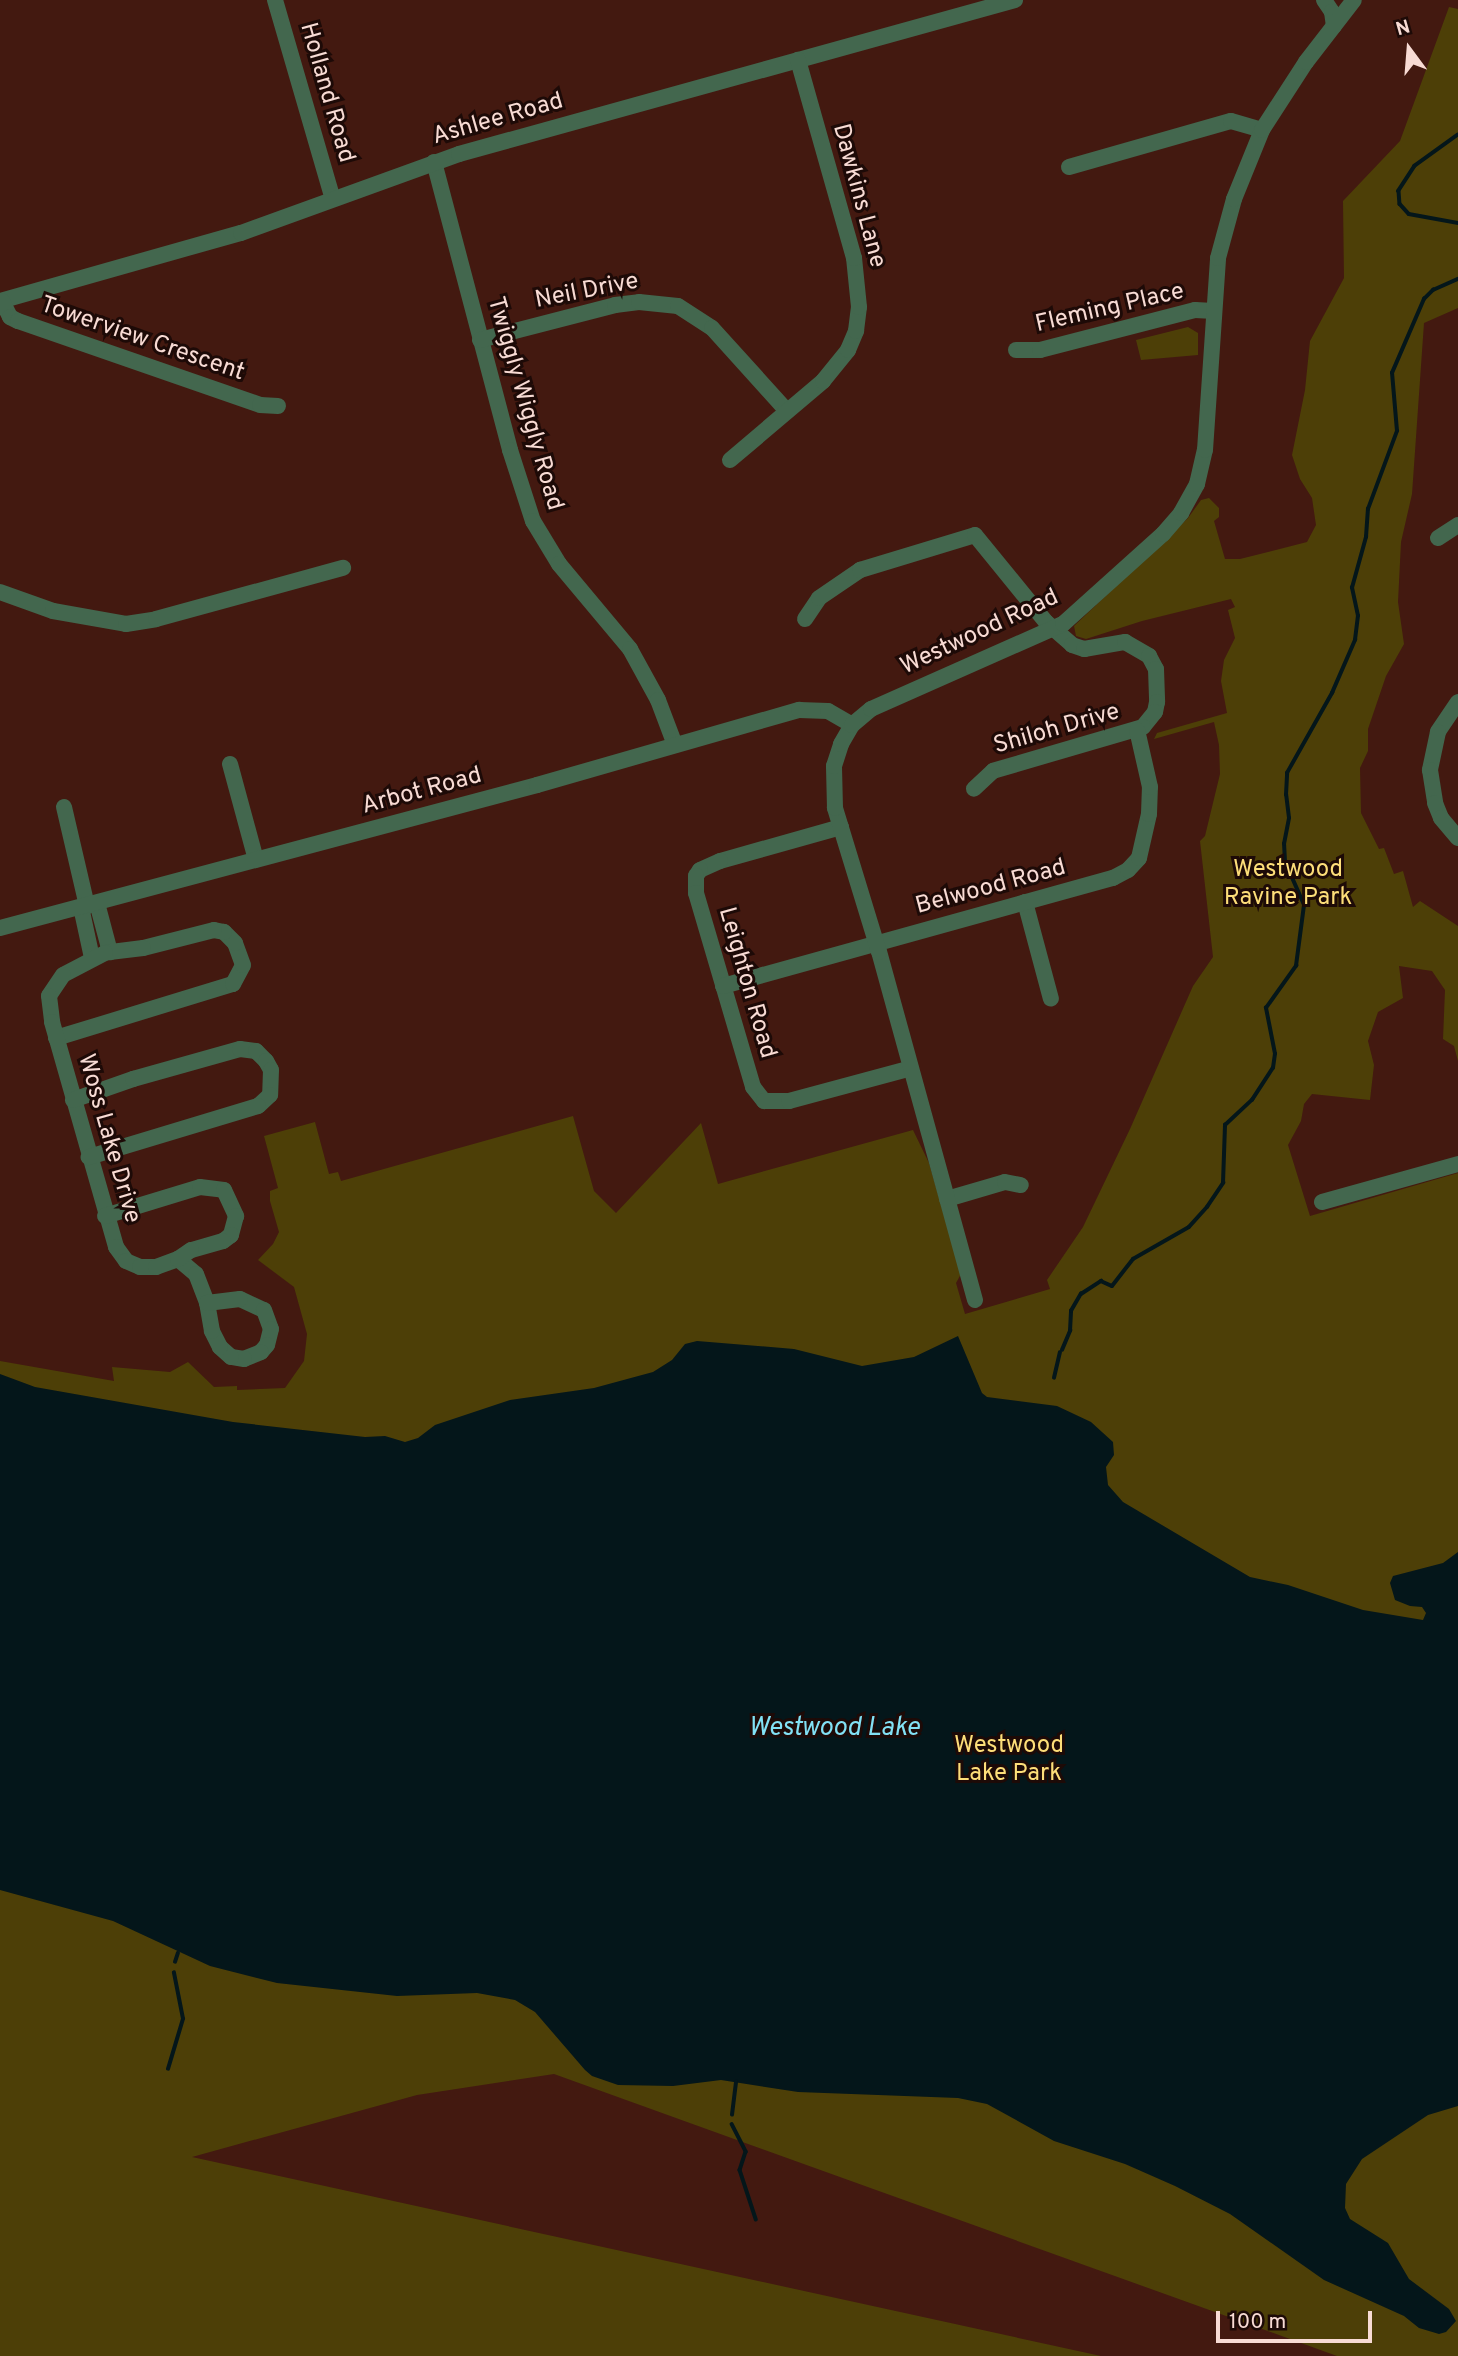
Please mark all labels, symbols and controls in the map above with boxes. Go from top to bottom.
north arrow [1374,14,1444,84]
text: N [1393,15,1413,42]
street label: Holland Road [292,20,360,166]
street label: Ashlee Road [429,88,567,152]
street label: Dawkins Lane [825,121,891,271]
street label: Neil Drive [533,268,641,316]
street label: Fleming Place [1033,278,1187,340]
street label: Towerview Crescent [36,292,248,388]
street label: Twiggly Wiggly Road [480,294,568,514]
street label: Westwood Road [896,584,1064,682]
street label: Shiloh Drive [991,698,1123,762]
street label: Arbot Road [359,762,485,822]
street label: Belwood Road [913,854,1069,922]
park label: Westwood Ravine Park [1224,857,1352,913]
street label: Leighton Road [711,904,781,1062]
street label: Woss Lake Drive [70,1051,146,1227]
water label: Westwood Lake [748,1713,920,1745]
park label: Westwood Lake Park [954,1733,1064,1789]
scale bar [1220,2296,1376,2340]
text: 100 m [1229,2309,1286,2336]

